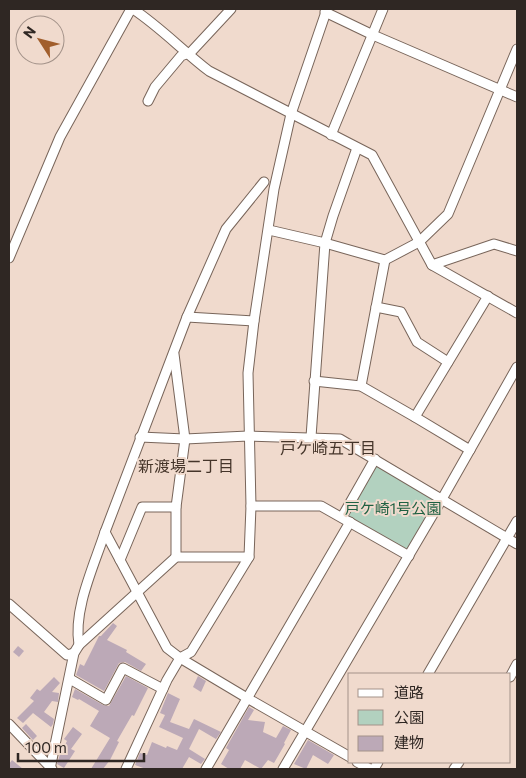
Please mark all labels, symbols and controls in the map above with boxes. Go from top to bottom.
north arrow [15,15,65,65]
text: N [19,23,39,41]
district label: 戸ケ崎五丁目 [280,438,376,457]
district label: 新渡場二丁目 [138,456,234,475]
park label: 戸ケ崎1号公園 [345,499,441,517]
legend [348,673,511,763]
text: 道路 [394,683,424,701]
text: 公園 [394,708,424,726]
scale bar [18,730,144,762]
text: 建物 [394,733,424,751]
text: 100 m [25,738,67,756]

